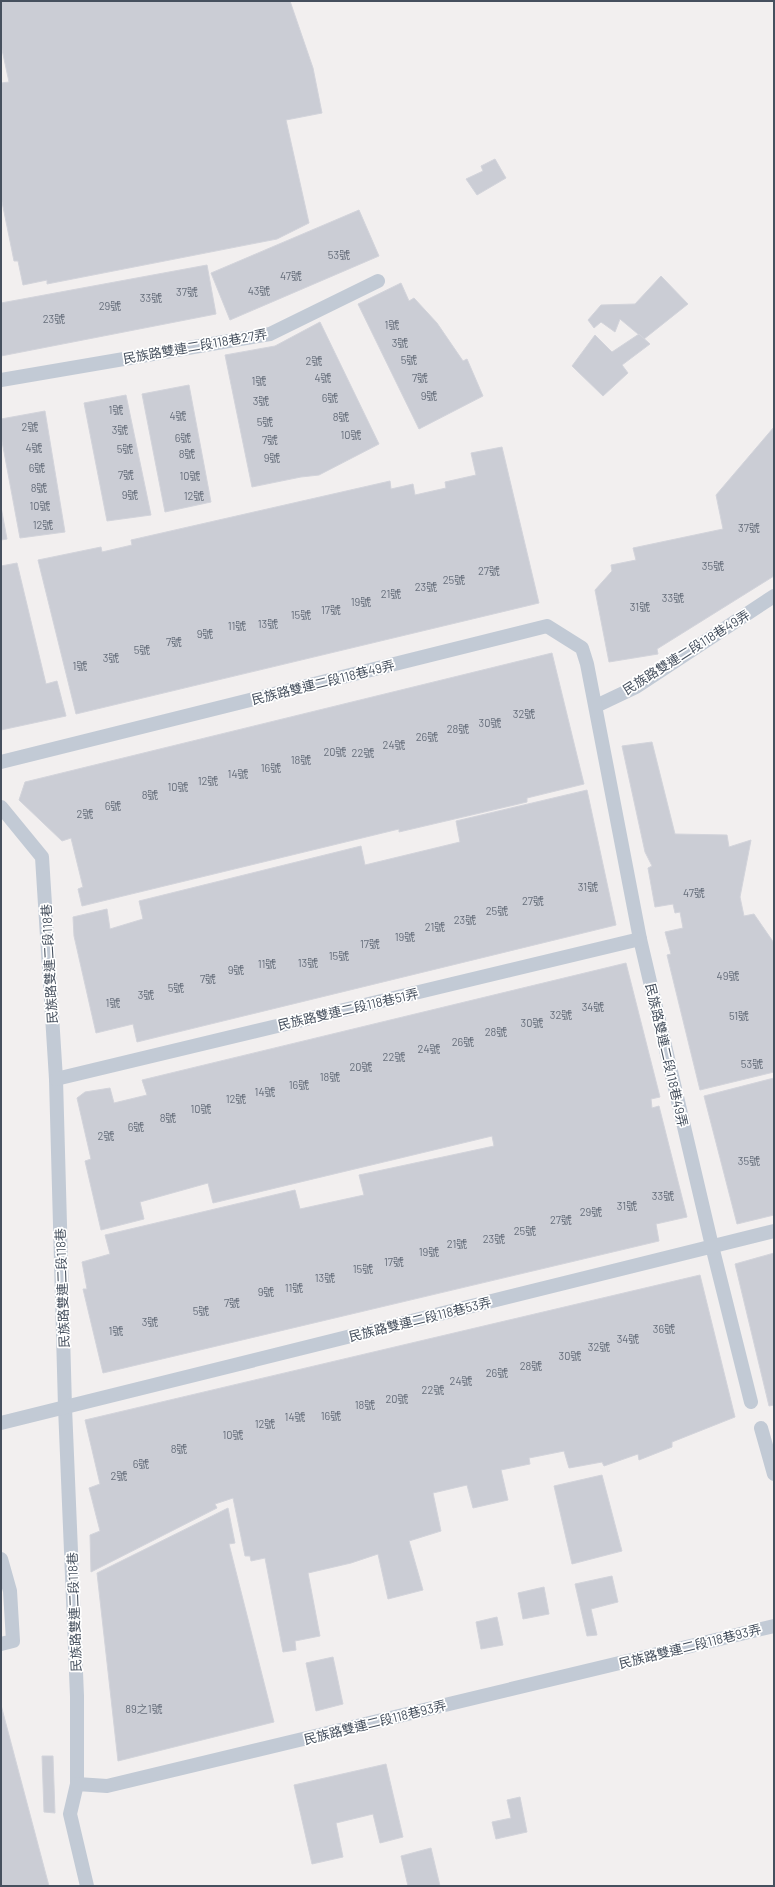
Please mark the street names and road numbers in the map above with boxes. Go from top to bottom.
street label: 民族路雙連二段118巷27弄 [122,325,268,367]
street label: 民族路雙連二段118巷49弄 [619,606,753,698]
street label: 民族路雙連二段118巷49弄 [250,656,396,708]
street label: 民族路雙連二段118巷 [38,904,60,1024]
street label: 民族路雙連二段118巷49弄 [643,982,691,1128]
street label: 民族路雙連二段118巷51弄 [276,985,420,1033]
street label: 民族路雙連二段118巷 [52,1228,72,1348]
street label: 民族路雙連二段118巷53弄 [347,1294,493,1344]
street label: 民族路雙連二段118巷 [64,1552,84,1672]
street label: 民族路雙連二段118巷93弄 [617,1621,763,1671]
street label: 民族路雙連二段118巷93弄 [302,1697,448,1747]

